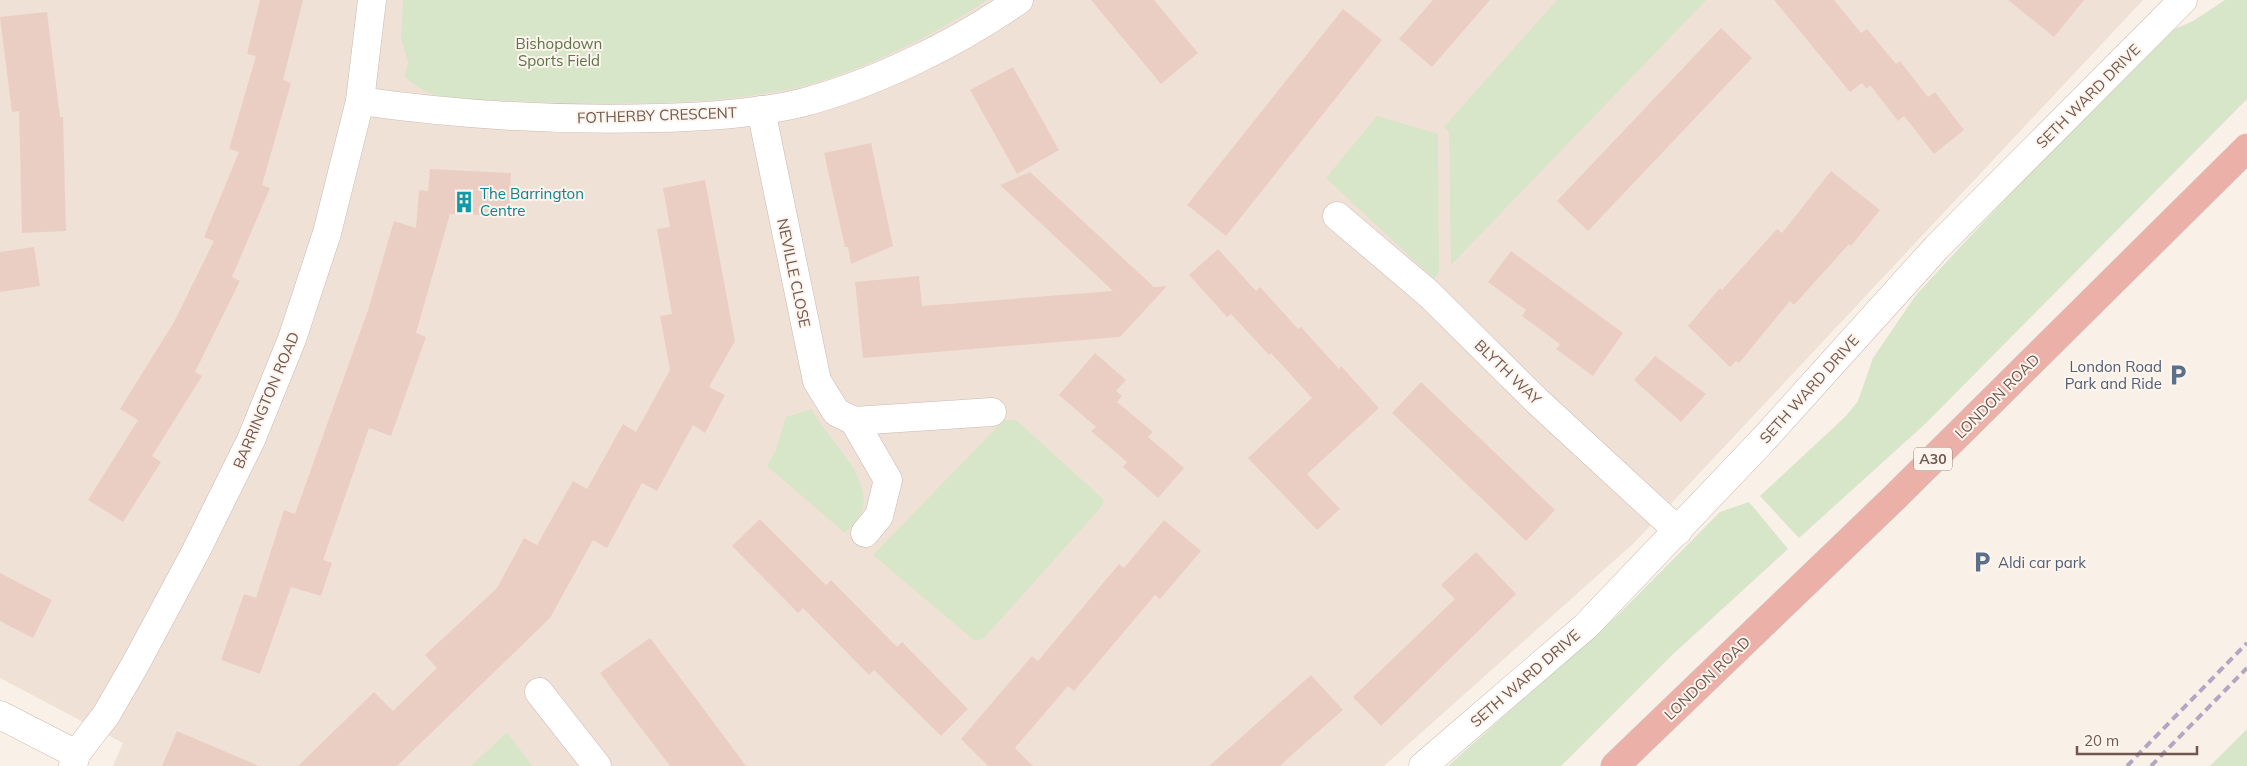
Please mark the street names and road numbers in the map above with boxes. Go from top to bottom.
street label: SETH WARD DRIVE [2032,40,2144,152]
street label: FOTHERBY CRESCENT [577,103,737,127]
street label: NEVILLE CLOSE [773,217,815,329]
street label: BARRINGTON ROAD [229,329,303,471]
street label: SETH WARD DRIVE [1755,331,1863,447]
street label: BLYTH WAY [1471,335,1546,409]
street label: LONDON ROAD [1951,350,2043,442]
road number: A30 [1914,448,1952,470]
street label: SETH WARD DRIVE [1466,625,1584,731]
street label: LONDON ROAD [1660,632,1754,724]

